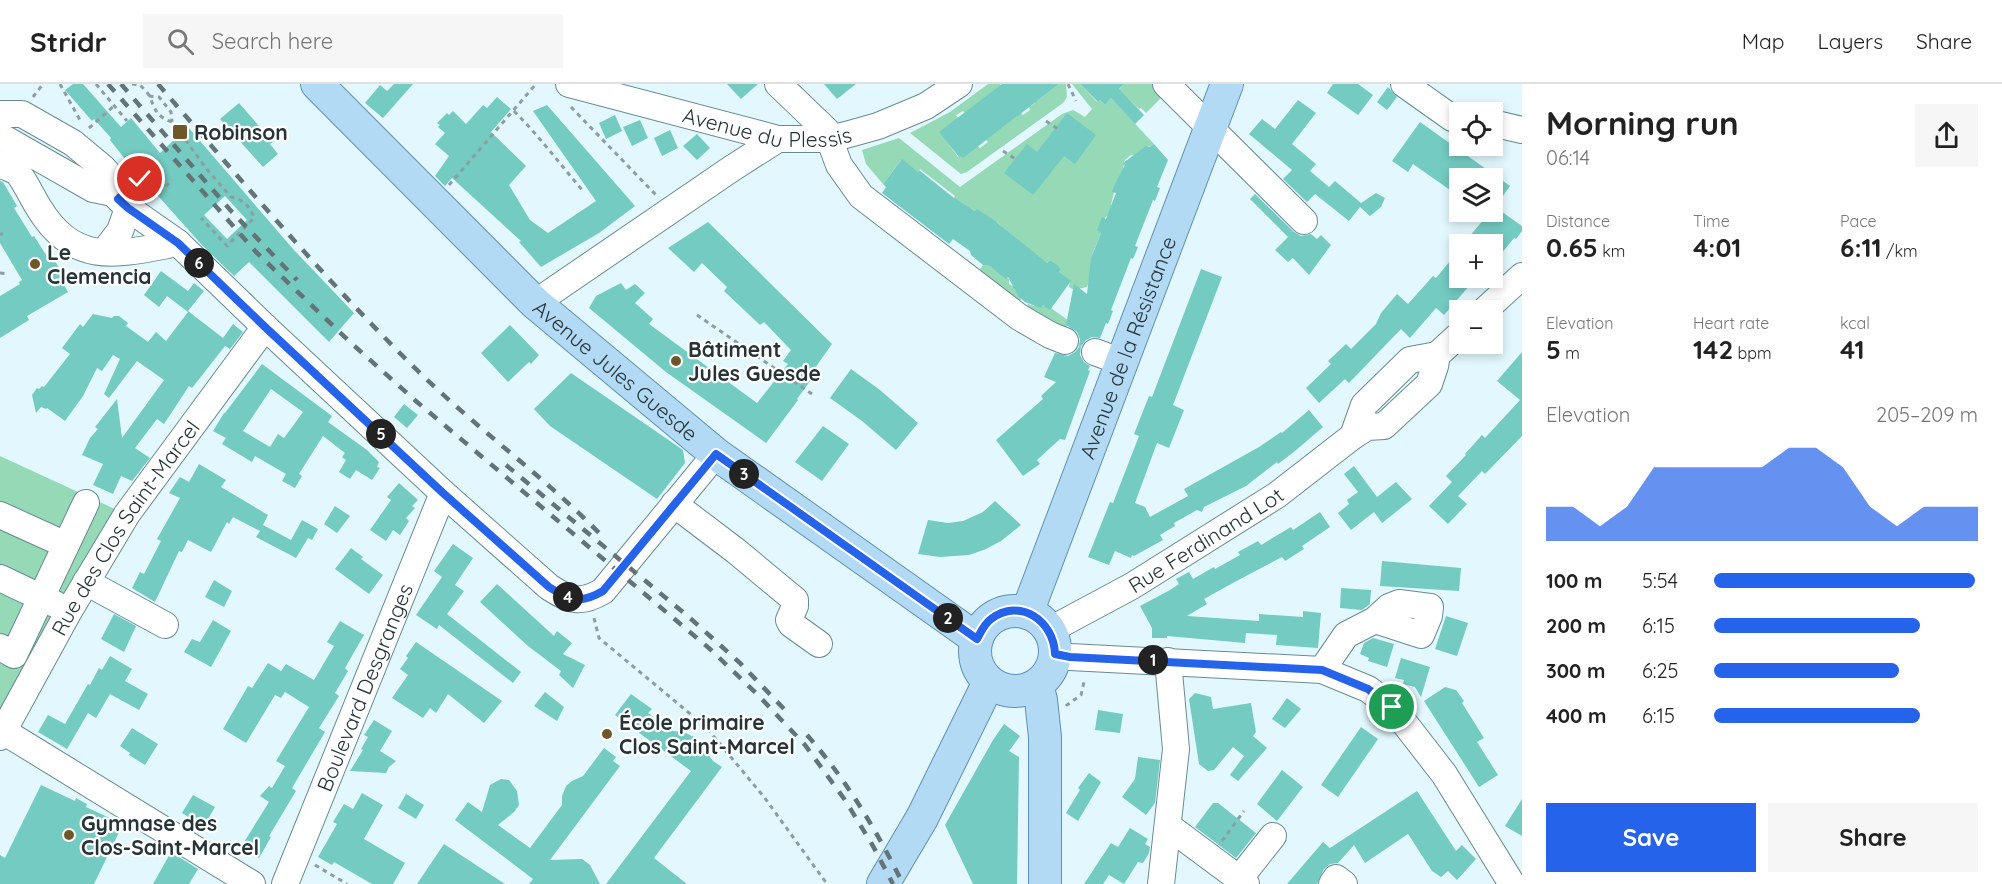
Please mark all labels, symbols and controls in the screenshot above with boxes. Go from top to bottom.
search box [143,14,563,68]
text: Stridr [30,24,107,59]
icon: search [164,25,197,58]
text: Search here [212,27,333,55]
text: Map [1742,28,1785,54]
text: Layers [1818,28,1883,54]
text: Share [1916,28,1972,54]
street label: Avenue du Plessis [680,102,854,153]
map controls [1449,102,1503,354]
button: locate [1449,102,1503,156]
text: Morning run [1546,102,1739,143]
button: share [1915,104,1978,167]
place label: Robinson [194,119,288,145]
marker: Robinson [171,123,189,141]
text: 06:14 [1546,145,1590,170]
pin [114,153,165,204]
icon: check [123,162,156,195]
button: layers [1449,168,1503,222]
text: Distance [1546,211,1610,231]
text: Time [1693,211,1730,231]
text: Pace [1840,211,1876,231]
text: 0.65 [1546,231,1598,264]
text: 4:01 [1693,231,1741,264]
text: 6:11 [1840,231,1882,264]
street label: Avenue de la Résistance [1074,232,1181,462]
button: + [1449,234,1503,288]
place label: Le Clemencia [47,239,151,289]
text: km [1598,241,1625,261]
text: /km [1882,241,1918,261]
pin: 6 [184,248,214,278]
text: 6 [195,253,203,273]
marker: Le Clemencia [28,257,42,271]
street label: Avenue Jules Guesde [528,294,703,446]
button: − [1449,300,1503,354]
text: Elevation [1546,313,1613,333]
text: Heart rate [1693,313,1769,333]
text: kcal [1840,313,1870,333]
text: 5 [1546,333,1561,366]
text: 142 [1693,333,1733,366]
text: 41 [1840,333,1865,366]
place label: Bâtiment Jules Guesde [688,336,821,386]
text: m [1561,343,1580,363]
text: bpm [1733,343,1772,363]
marker: Bâtiment Jules Guesde [669,354,683,368]
text: Elevation [1546,402,1630,427]
text: 205–209 m [1876,402,1978,427]
street label: Rue des Clos Saint-Marcel [45,415,205,640]
pin: 5 [366,419,396,449]
text: 5 [376,424,386,444]
pin: 3 [729,459,759,489]
text: 3 [740,464,748,484]
street label: Rue Ferdinand Lot [1123,482,1289,598]
text: 100 m [1546,568,1602,593]
text: 5:54 [1642,568,1678,593]
street label: Boulevard Desgranges [311,580,418,795]
pin: 4 [553,582,583,612]
text: 4 [563,587,573,607]
pin: 2 [933,603,963,633]
text: 2 [943,608,953,628]
text: 200 m [1546,613,1606,638]
text: 6:15 [1642,613,1675,638]
pin: 1 [1138,645,1168,675]
text: 1 [1150,650,1156,670]
text: 300 m [1546,658,1605,683]
text: 6:25 [1642,658,1678,683]
pin [1366,681,1417,732]
icon: arrive [1375,690,1408,723]
text: 400 m [1546,703,1606,728]
text: 6:15 [1642,703,1675,728]
place label: École primaire Clos Saint-Marcel [619,709,795,759]
marker: École primaire Clos Saint-Marcel [600,727,614,741]
button: Save [1546,803,1756,872]
button: Share [1768,803,1978,872]
place label: Gymnase des Clos-Saint-Marcel [81,810,259,860]
marker: Gymnase des Clos-Saint-Marcel [62,828,76,842]

